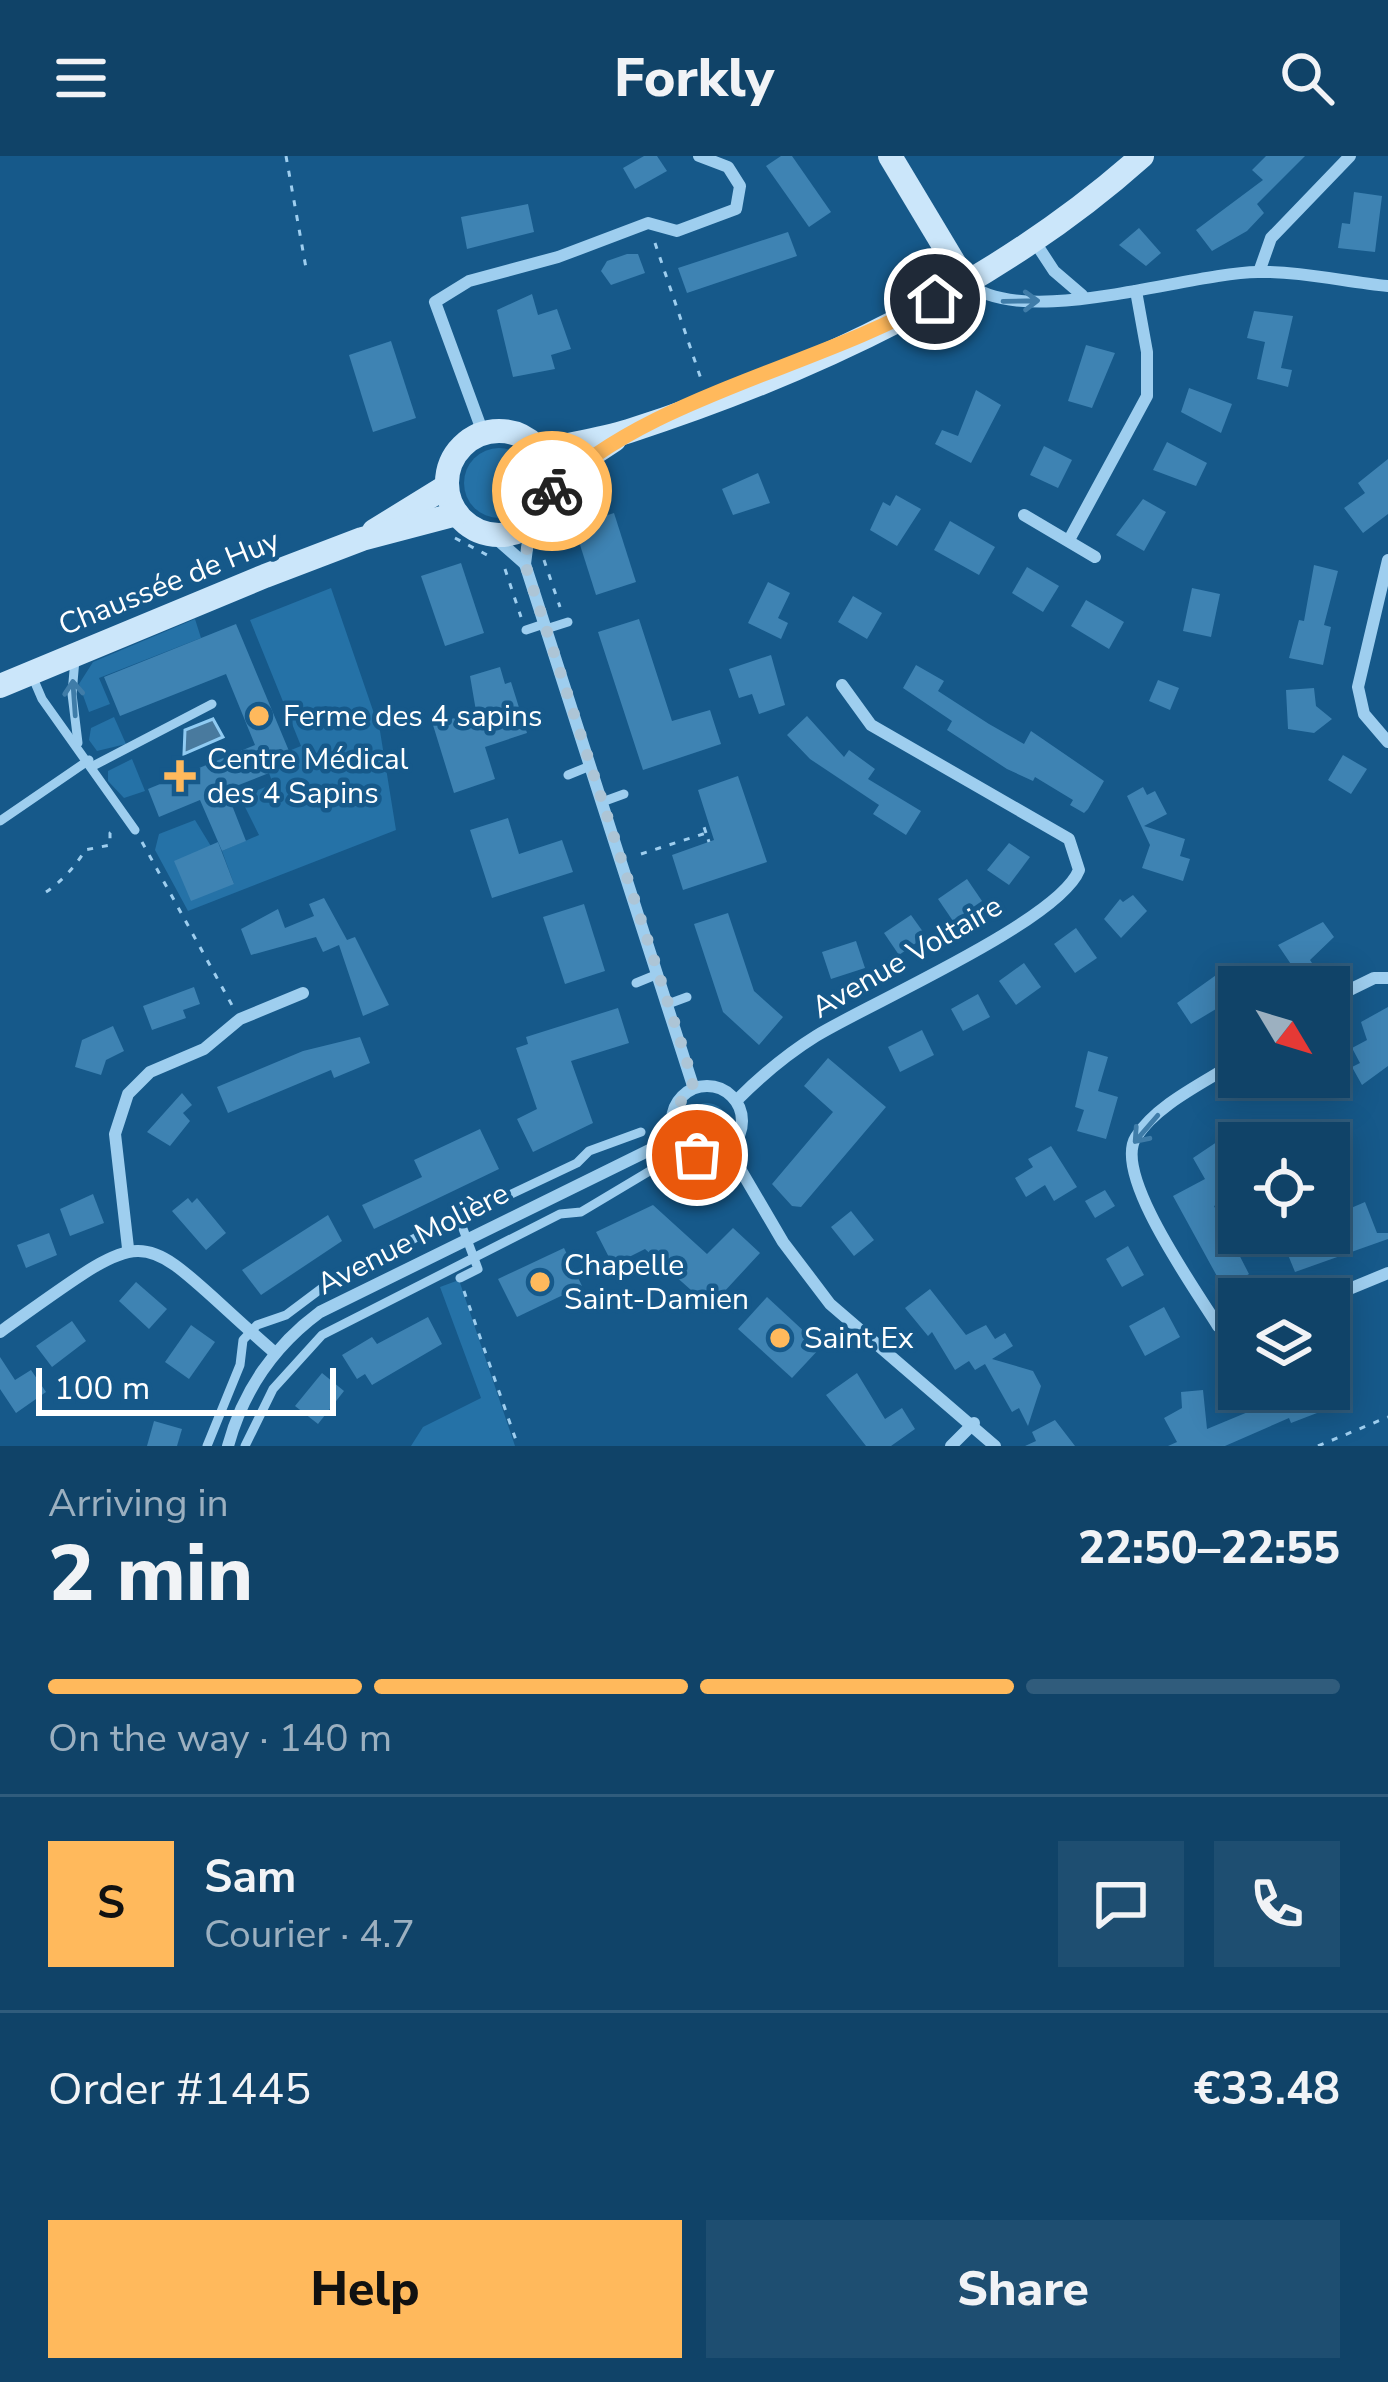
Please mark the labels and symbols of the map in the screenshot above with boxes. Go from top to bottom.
pin [884,248,986,350]
one-way arrow [1001,290,1040,313]
courier [492,431,612,551]
street label: Chaussée de Huy [53,520,286,646]
one-way arrow [63,679,86,718]
place label: Ferme des 4 sapins [283,696,542,737]
marker: Ferme des 4 sapins [246,703,272,729]
place label: Centre Médical des 4 Sapins [207,739,409,814]
marker: Centre Médical des 4 Sapins [164,760,196,792]
street label: Avenue Voltaire [804,886,1010,1028]
north arrow [1218,966,1350,1098]
pin [646,1104,748,1206]
one-way arrow [1132,1113,1160,1143]
street label: Avenue Molière [310,1173,516,1305]
place label: Chapelle Saint-Damien [564,1245,749,1320]
marker: Chapelle Saint-Damien [527,1269,553,1295]
place label: Saint Ex [804,1318,914,1359]
marker: Saint Ex [767,1325,793,1351]
scale bar [36,1362,336,1415]

